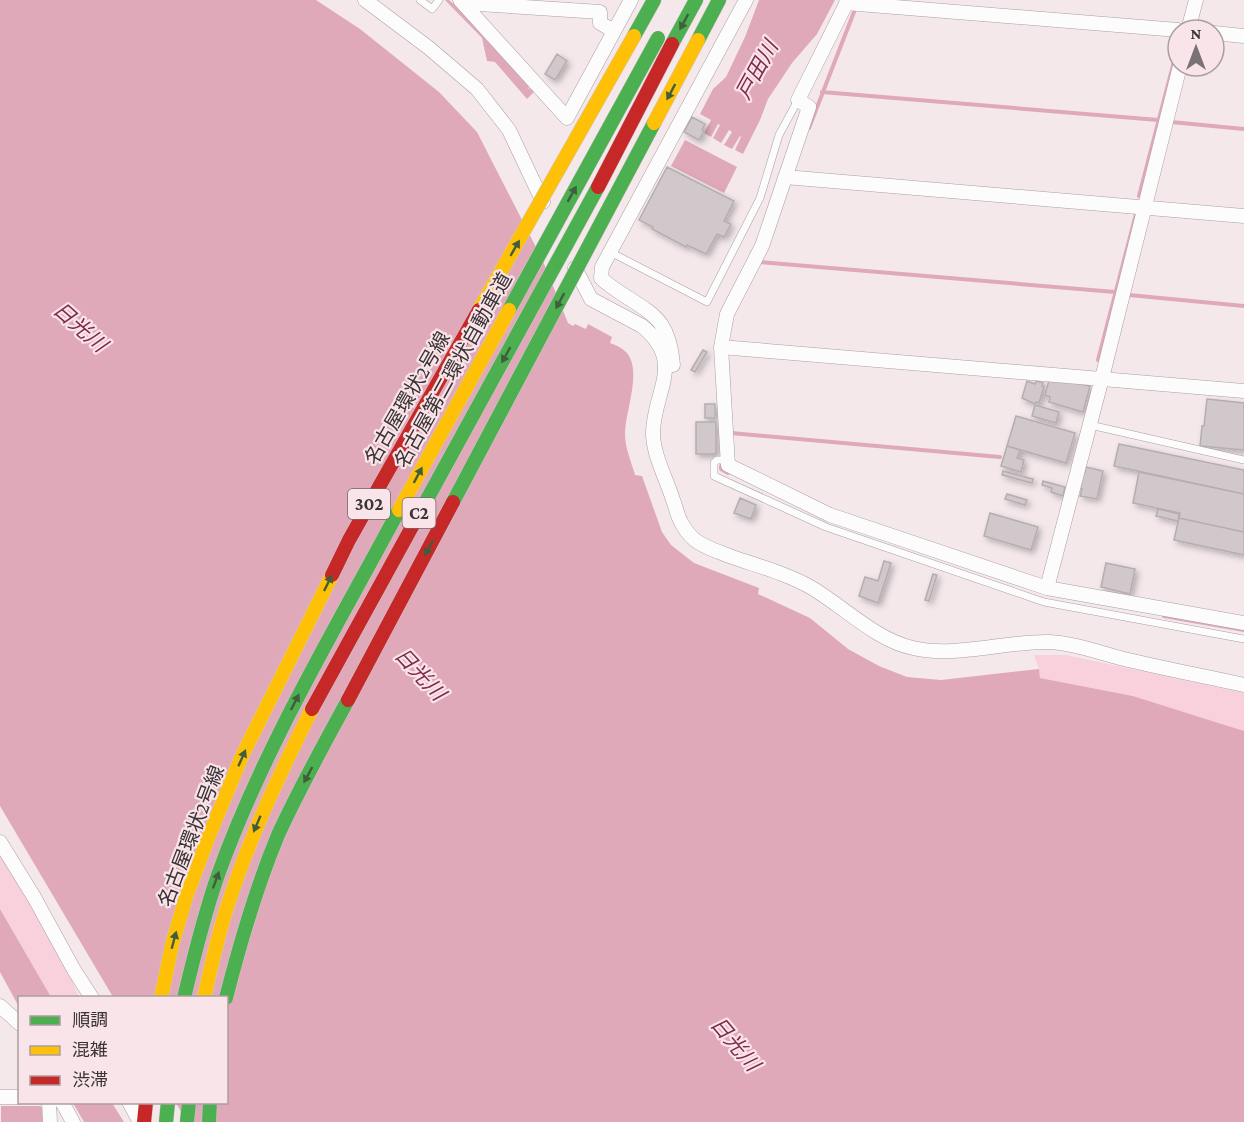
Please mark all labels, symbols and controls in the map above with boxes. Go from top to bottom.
one-way arrow [679,14,689,31]
north arrow [1166,18,1226,78]
text: N [1191,25,1202,42]
water label: 戸田川 [731,35,784,103]
one-way arrow [666,84,676,101]
one-way arrow [567,185,577,202]
one-way arrow [510,239,520,256]
street label: 名古屋第二環状自動車道 [390,268,516,472]
one-way arrow [555,293,565,310]
water label: 日光川 [48,297,113,358]
street label: 名古屋環状2号線 [360,328,454,468]
one-way arrow [501,347,511,364]
one-way arrow [413,467,423,484]
road number: 302 [348,489,390,519]
road number: C2 [402,498,436,528]
one-way arrow [424,539,434,556]
one-way arrow [322,574,332,592]
water label: 日光川 [390,643,452,707]
one-way arrow [291,694,300,711]
one-way arrow [237,749,246,766]
street label: 名古屋環状2号線 [154,762,228,910]
one-way arrow [303,767,313,784]
one-way arrow [252,815,262,833]
one-way arrow [212,871,222,889]
one-way arrow [170,931,179,949]
legend [18,996,228,1104]
text: 順調 [72,1010,108,1030]
water label: 日光川 [706,1012,766,1077]
text: 混雑 [72,1040,108,1060]
text: 渋滞 [72,1070,108,1090]

